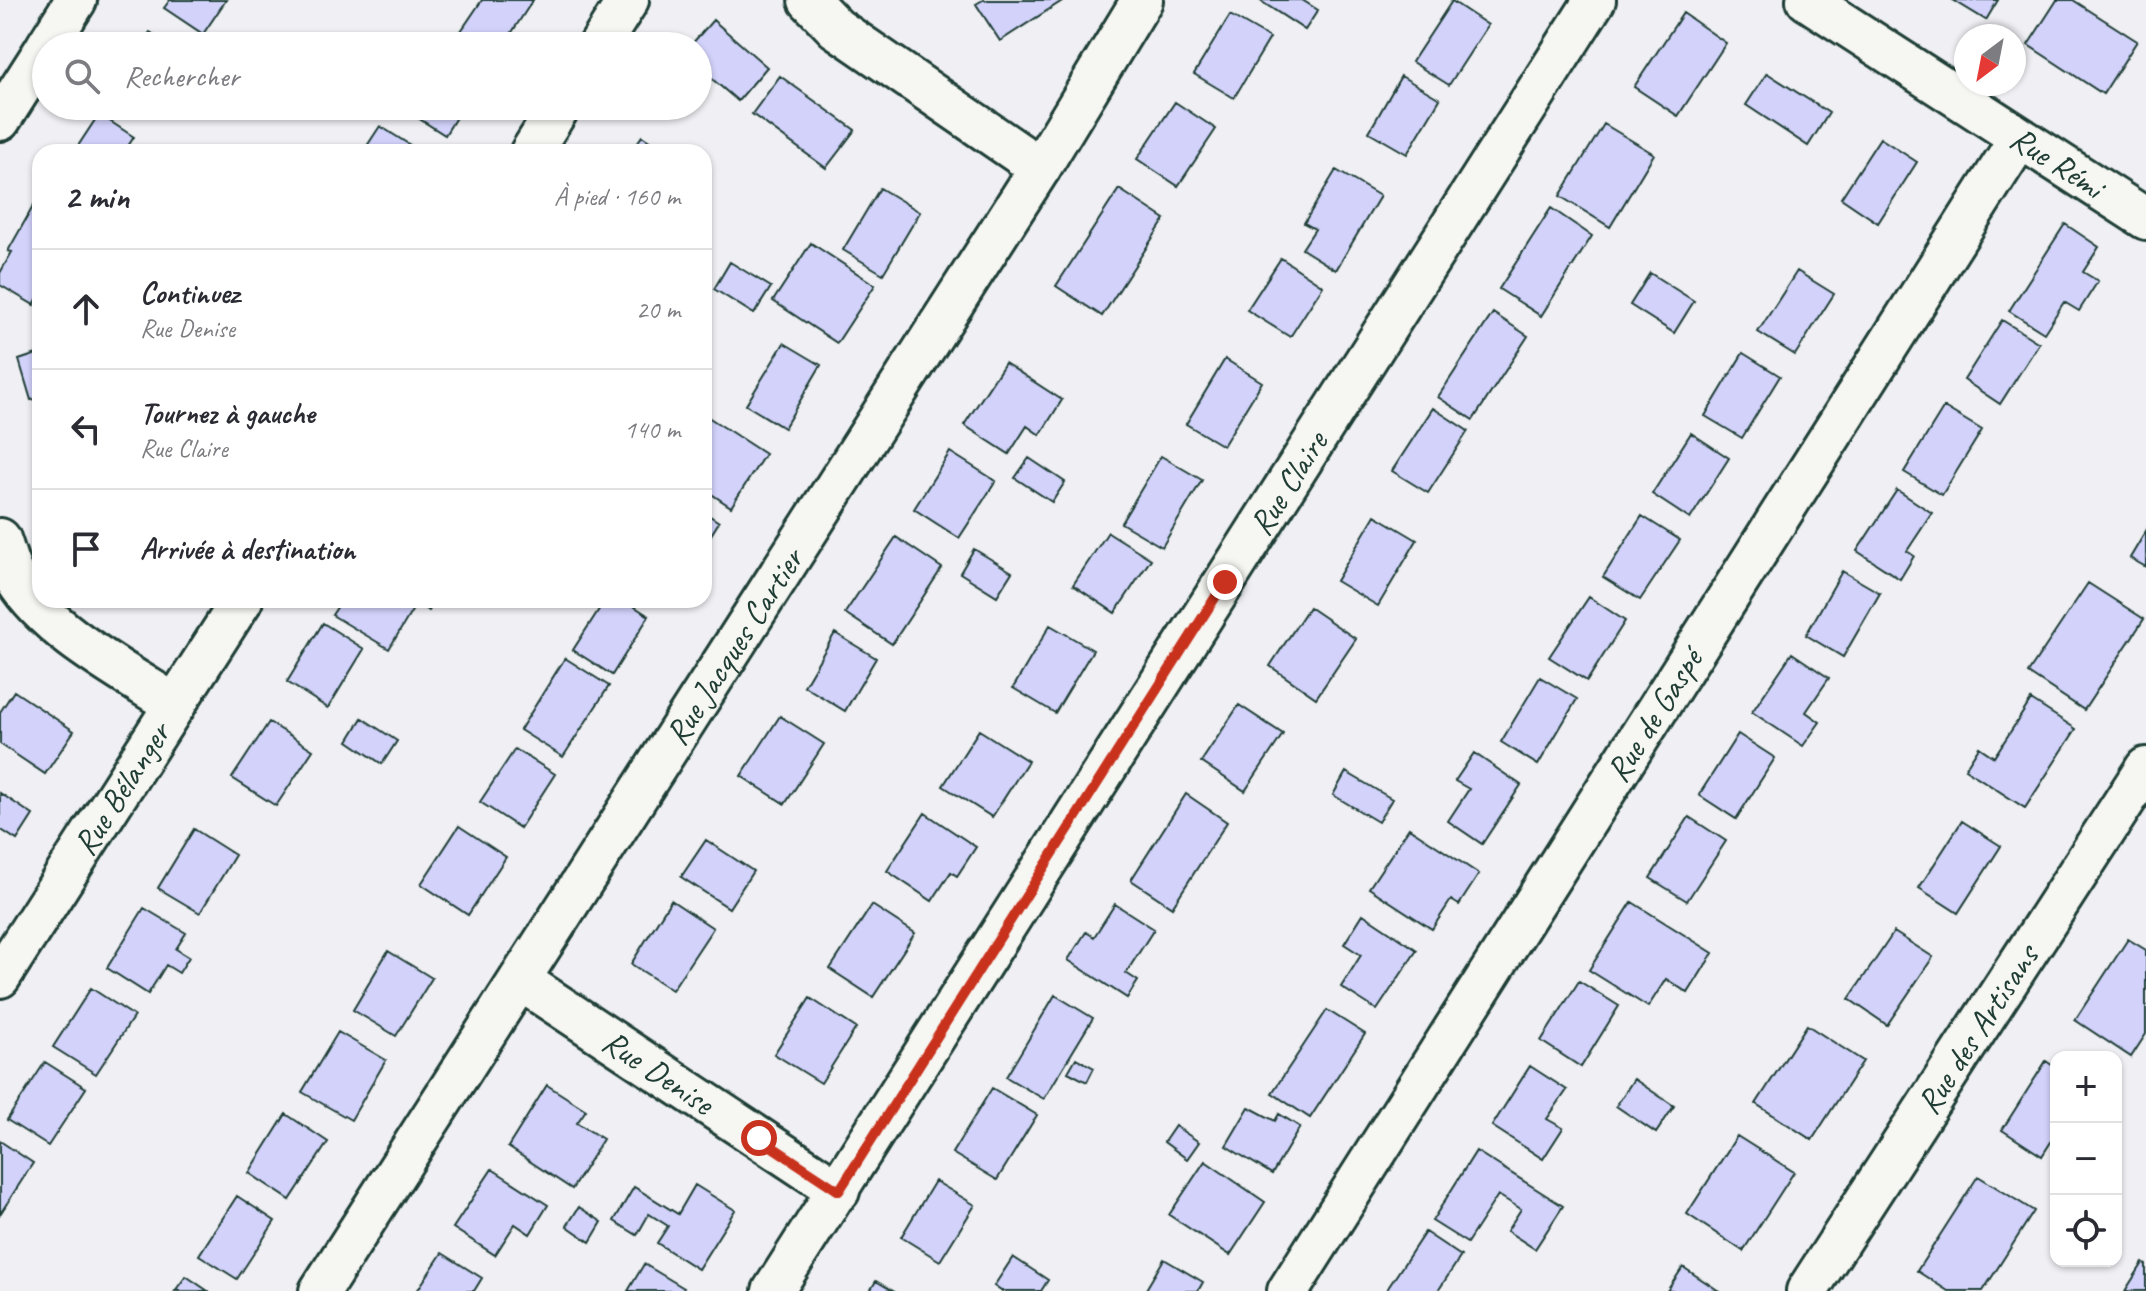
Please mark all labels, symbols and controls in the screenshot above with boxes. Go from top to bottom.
north arrow [1954,24,2026,96]
search box [32,32,712,120]
icon: search [60,54,104,98]
text: Rechercher [124,57,239,95]
street label: Rue Rémi [2002,116,2115,210]
text: 2 min [64,175,129,218]
text: À pied · 160 m [554,180,680,213]
text: Continuez [140,274,239,312]
icon: ahead [64,287,108,331]
text: 20 m [636,293,680,326]
text: Rue Denise [140,312,235,345]
text: Tournez à gauche [140,394,315,432]
icon: left [64,407,108,451]
text: 140 m [624,413,680,446]
street label: Rue Claire [1239,422,1338,543]
text: Rue Claire [140,432,228,465]
icon: arrive [64,527,108,571]
text: Arrivée à destination [140,530,355,568]
street label: Rue Jacques Cartier [655,538,814,753]
route end [1207,564,1243,600]
street label: Rue de Gaspé [1596,637,1714,790]
street label: Rue Bélanger [63,711,182,863]
street label: Rue des Artisans [1907,934,2049,1122]
street label: Rue Denise [595,1020,723,1125]
map controls [2050,1051,2122,1267]
button: + [2050,1051,2122,1123]
route start [741,1120,777,1156]
button: − [2050,1123,2122,1195]
button: locate [2050,1195,2122,1267]

